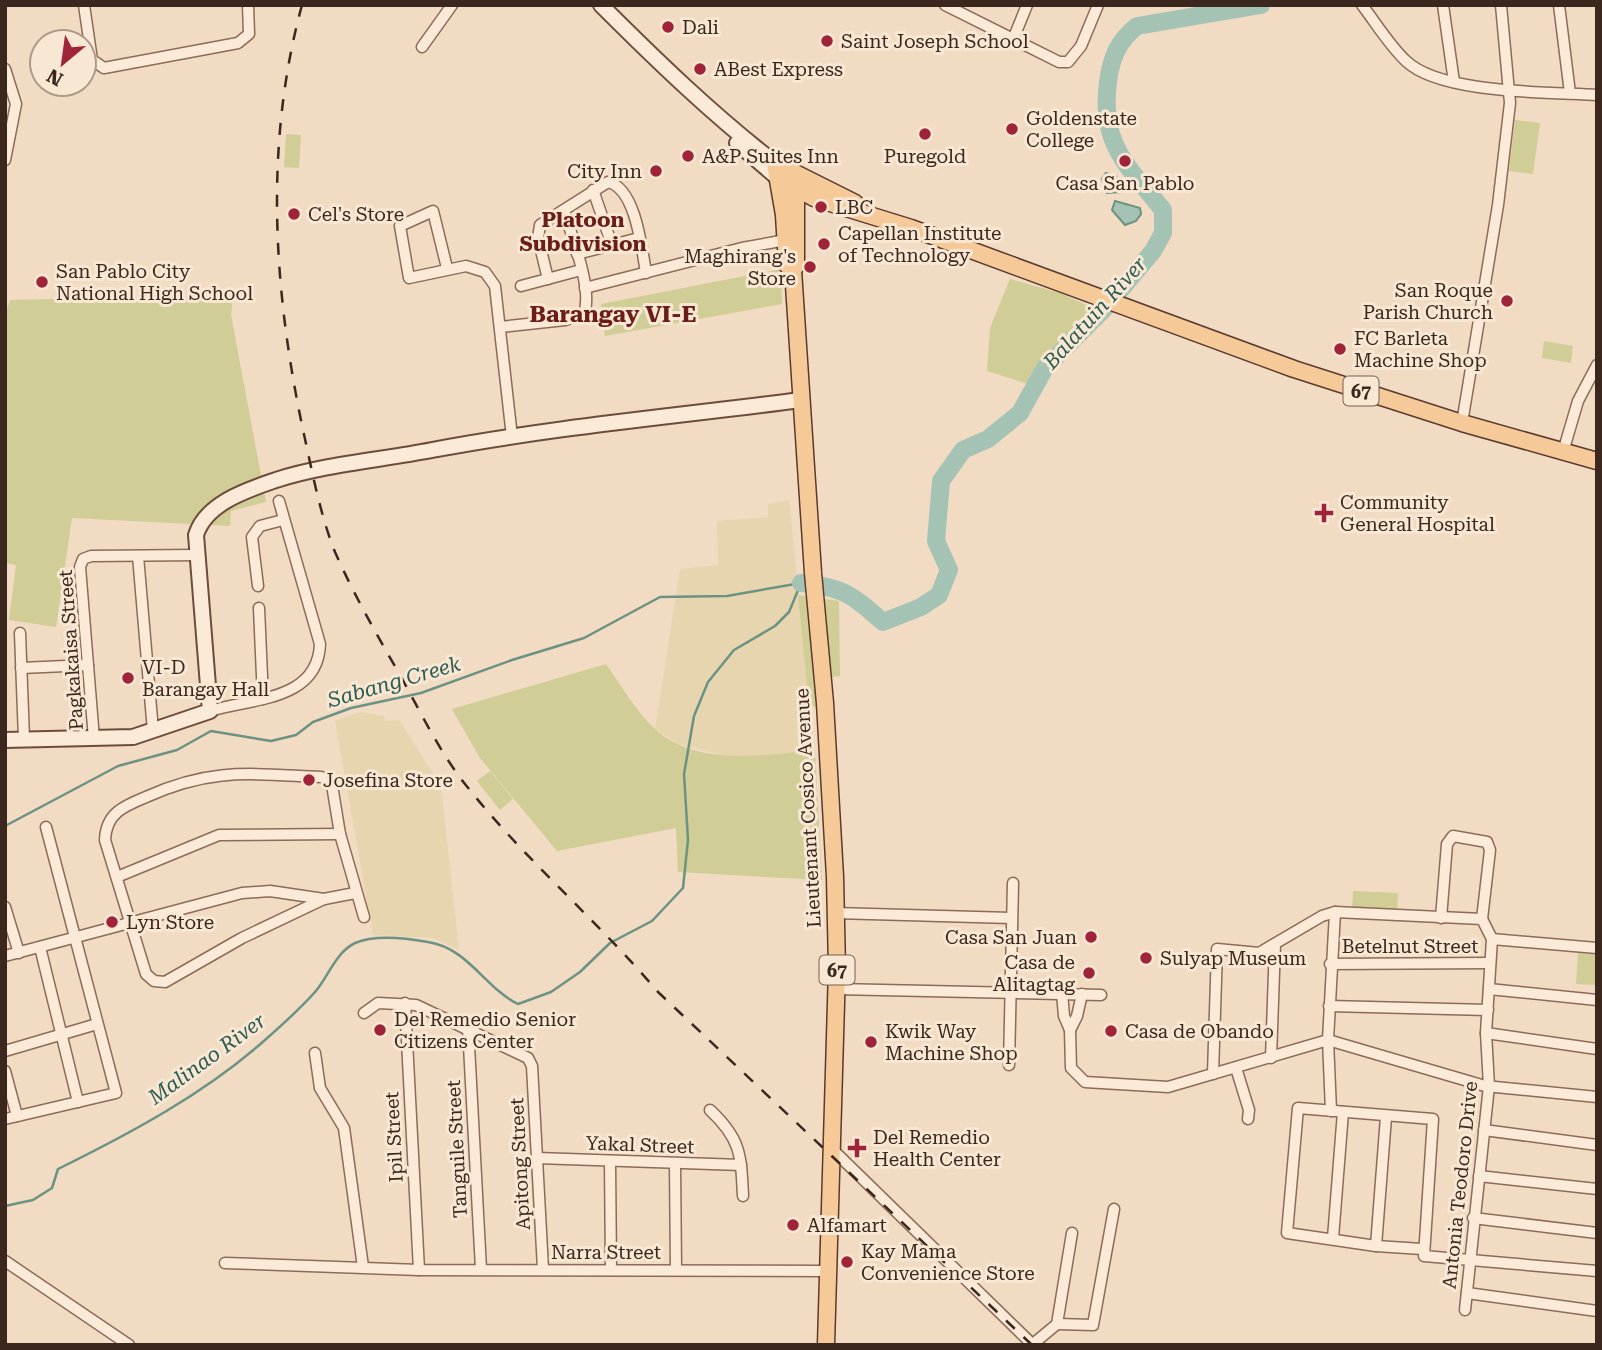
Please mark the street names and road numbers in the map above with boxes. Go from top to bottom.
road number: 67 [1344,376,1378,405]
street label: Pagkakaisa Street [54,569,88,731]
street label: Lieutenant Cosico Avenue [790,688,826,928]
street label: Betelnut Street [1342,935,1478,958]
road number: 67 [820,956,854,985]
street label: Tanguile Street [442,1079,472,1219]
street label: Antonia Teodoro Drive [1438,1080,1482,1290]
street label: Ipil Street [380,1091,408,1183]
street label: Apitong Street [505,1097,535,1231]
street label: Yakal Street [585,1132,695,1158]
street label: Narra Street [551,1241,661,1264]

